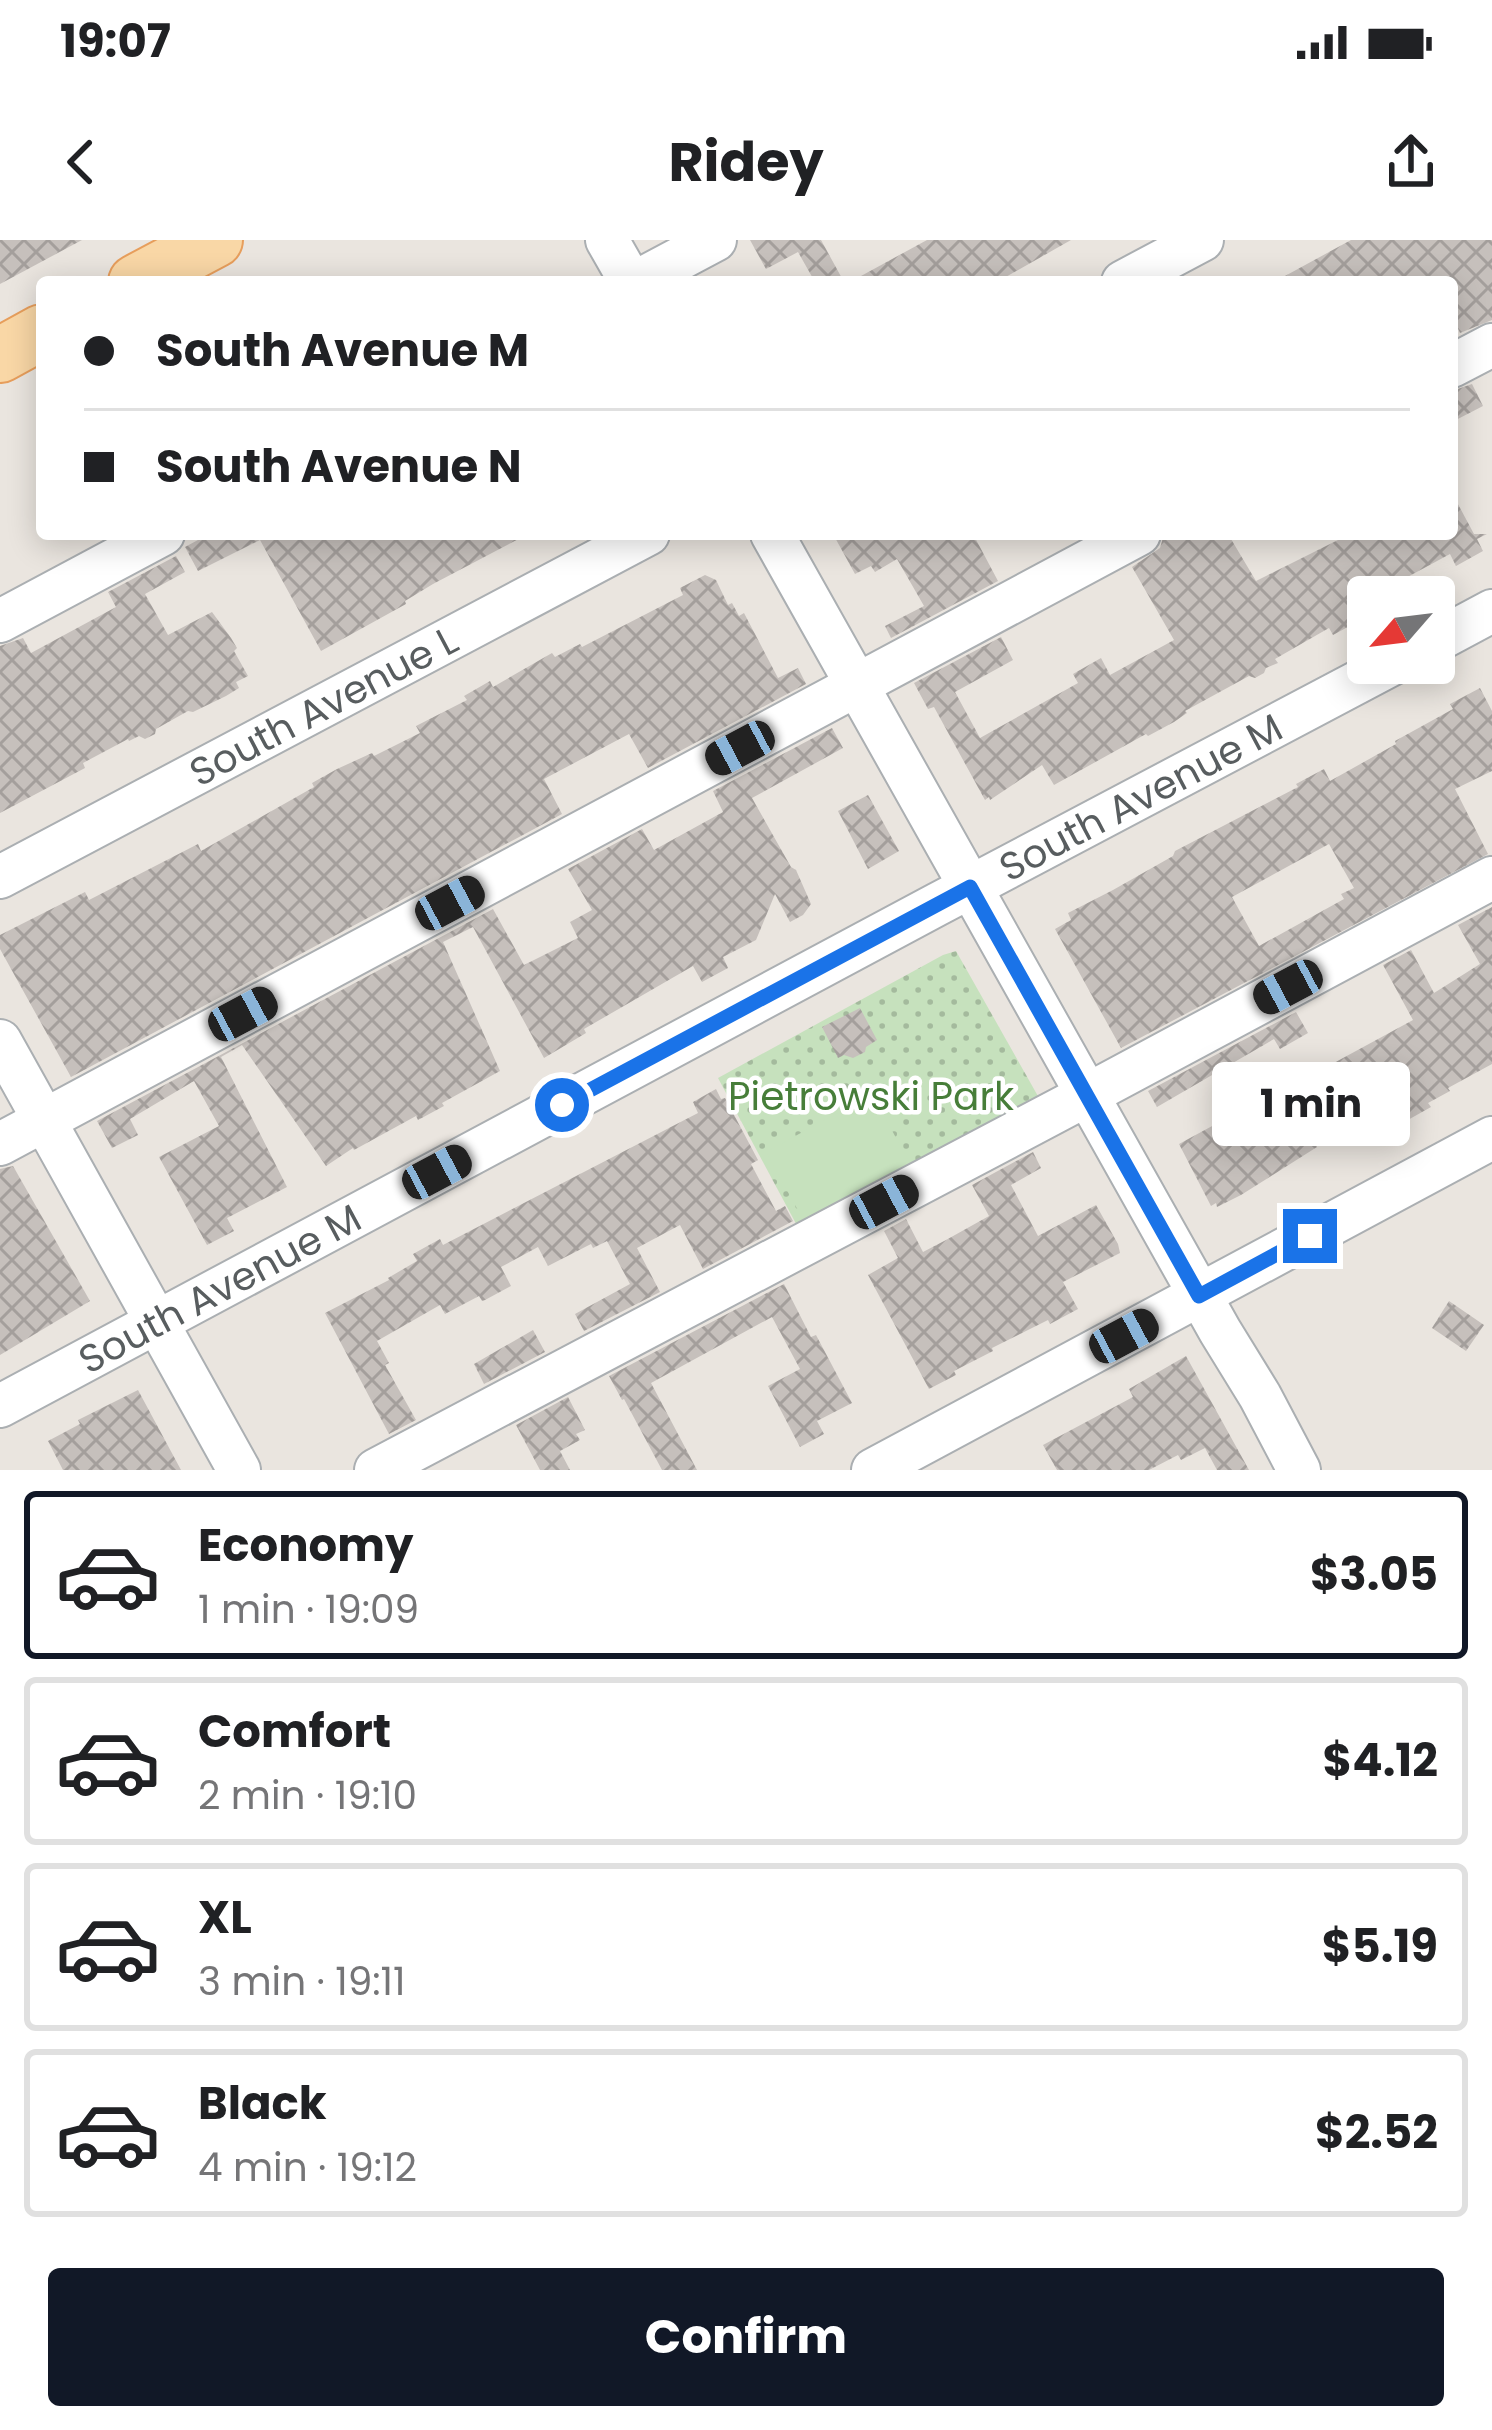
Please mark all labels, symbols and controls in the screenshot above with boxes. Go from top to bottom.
text: 19:07 [60,10,171,73]
text: Ridey [668,124,824,200]
icon: back [48,129,114,195]
icon: share [1378,129,1444,195]
text: South Avenue M [156,319,529,382]
text: South Avenue N [156,435,522,498]
north arrow [1347,576,1455,684]
map controls [1347,576,1455,684]
street label: South Avenue L [180,613,468,800]
street label: South Avenue M [990,700,1292,895]
car [700,715,780,781]
car [410,870,490,936]
car [1248,954,1328,1020]
car [203,981,283,1047]
callout: 1 min [1211,1062,1409,1146]
park label: Pietrowski Park [728,1069,1014,1124]
text: 1 min [1260,1076,1362,1131]
route start [535,1078,589,1132]
car [397,1139,477,1205]
car [844,1169,924,1235]
street label: South Avenue M [69,1191,371,1387]
route end [1283,1209,1337,1263]
car [1084,1303,1164,1369]
text: Economy [198,1514,413,1577]
icon: car [54,1521,162,1629]
text: $3.05 [1310,1543,1438,1606]
text: 1 min · 19:09 [198,1582,419,1637]
text: Comfort [198,1700,391,1763]
icon: car [54,1707,162,1815]
text: $4.12 [1323,1729,1438,1792]
text: 2 min · 19:10 [198,1768,417,1823]
text: XL [198,1886,252,1949]
icon: car [54,1893,162,2001]
text: $5.19 [1322,1915,1438,1978]
text: 3 min · 19:11 [198,1954,406,2009]
text: Black [198,2072,327,2135]
icon: car [54,2079,162,2187]
text: $2.52 [1315,2101,1438,2164]
text: 4 min · 19:12 [198,2140,417,2195]
button: Confirm [48,2268,1444,2406]

